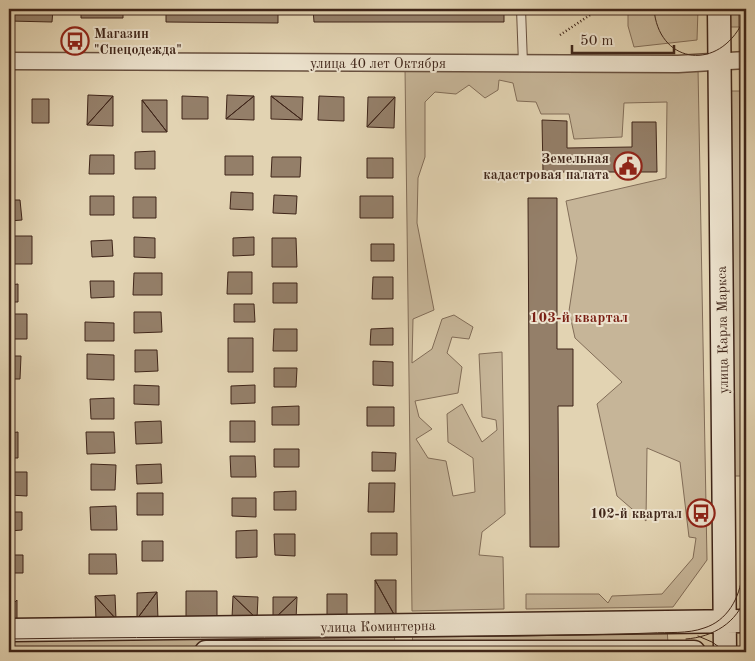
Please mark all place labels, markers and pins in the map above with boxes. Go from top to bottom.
bus stop icon: Магазин "Спецодежда" [60,26,90,56]
place label: Магазин "Спецодежда" [94,27,182,57]
public building icon: Земельная кадастровая палата [613,151,643,181]
place label: Земельная кадастровая палата [483,152,609,182]
bus stop icon: 102-й квартал [686,498,716,528]
place label: 102-й квартал [590,507,682,521]

